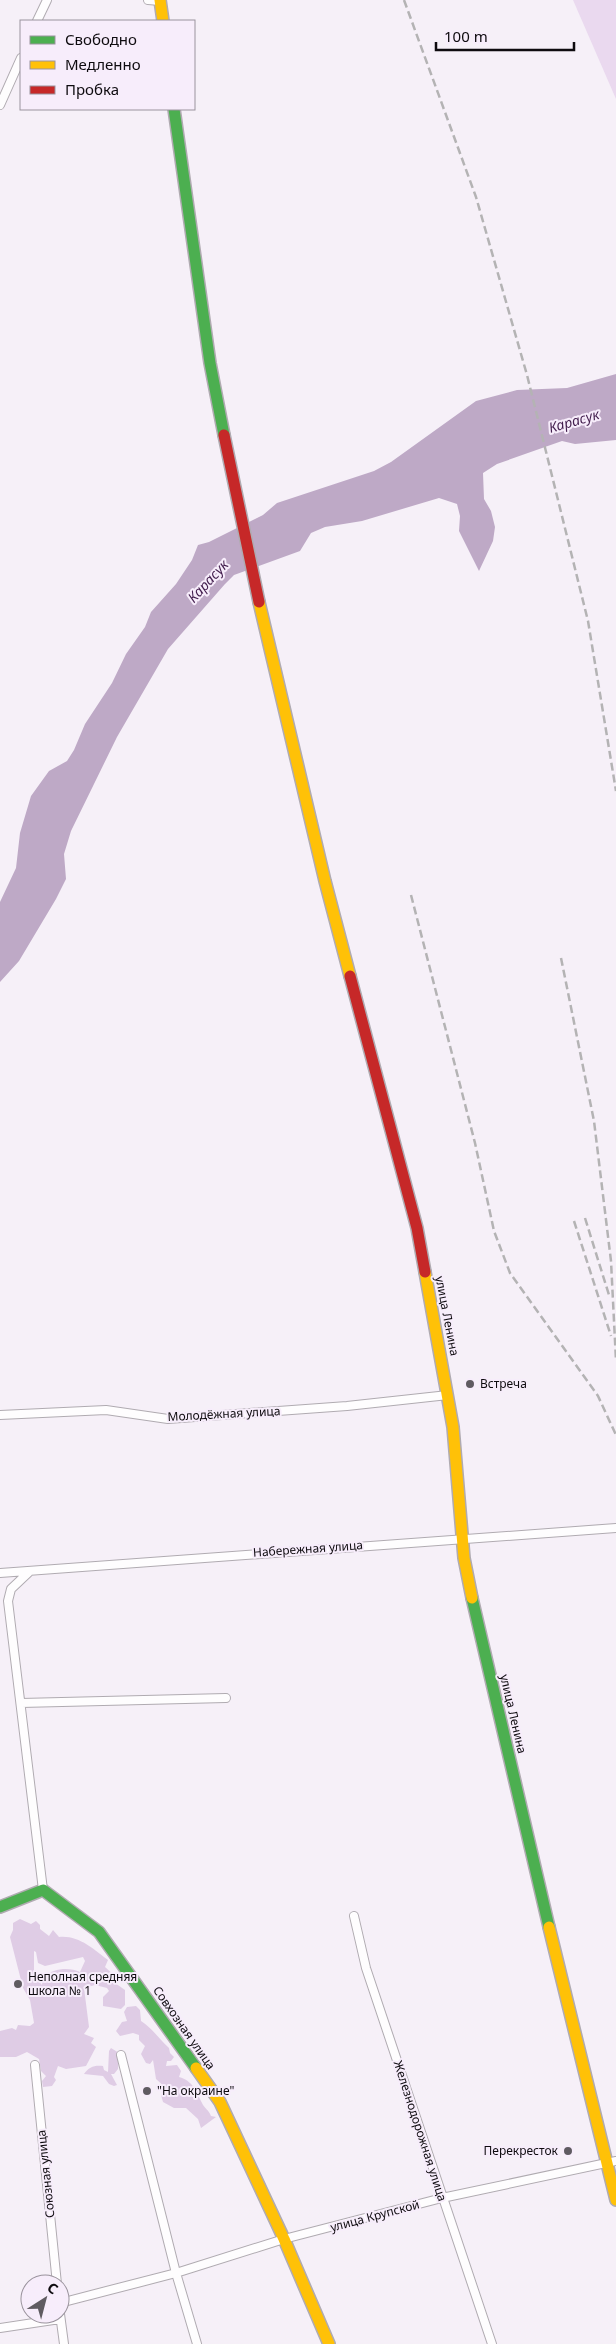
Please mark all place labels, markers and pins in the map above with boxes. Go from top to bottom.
place label: Встреча [480,1375,527,1392]
marker: Встреча [464,1378,476,1390]
place label: Неполная средняя школа № 1 [28,1968,137,1999]
marker: Неполная средняя школа № 1 [12,1978,24,1990]
place label: "На окраине" [157,2082,235,2099]
marker: "На окраине" [141,2085,153,2097]
place label: Перекресток [484,2142,559,2159]
marker: Перекресток [562,2145,574,2157]

